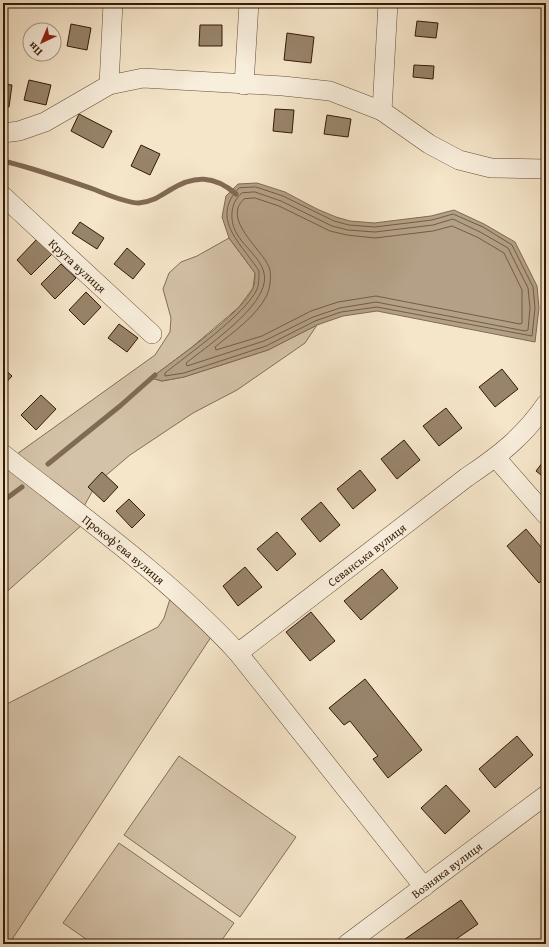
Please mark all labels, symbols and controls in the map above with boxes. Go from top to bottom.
north arrow [22,22,62,62]
text: Пн [24,38,46,60]
street label: Крута вулиця [45,234,110,296]
street label: Прокоф’єва вулиця [79,510,169,588]
street label: Севанська вулиця [324,519,409,590]
street label: Возняка вулиця [407,838,485,902]

